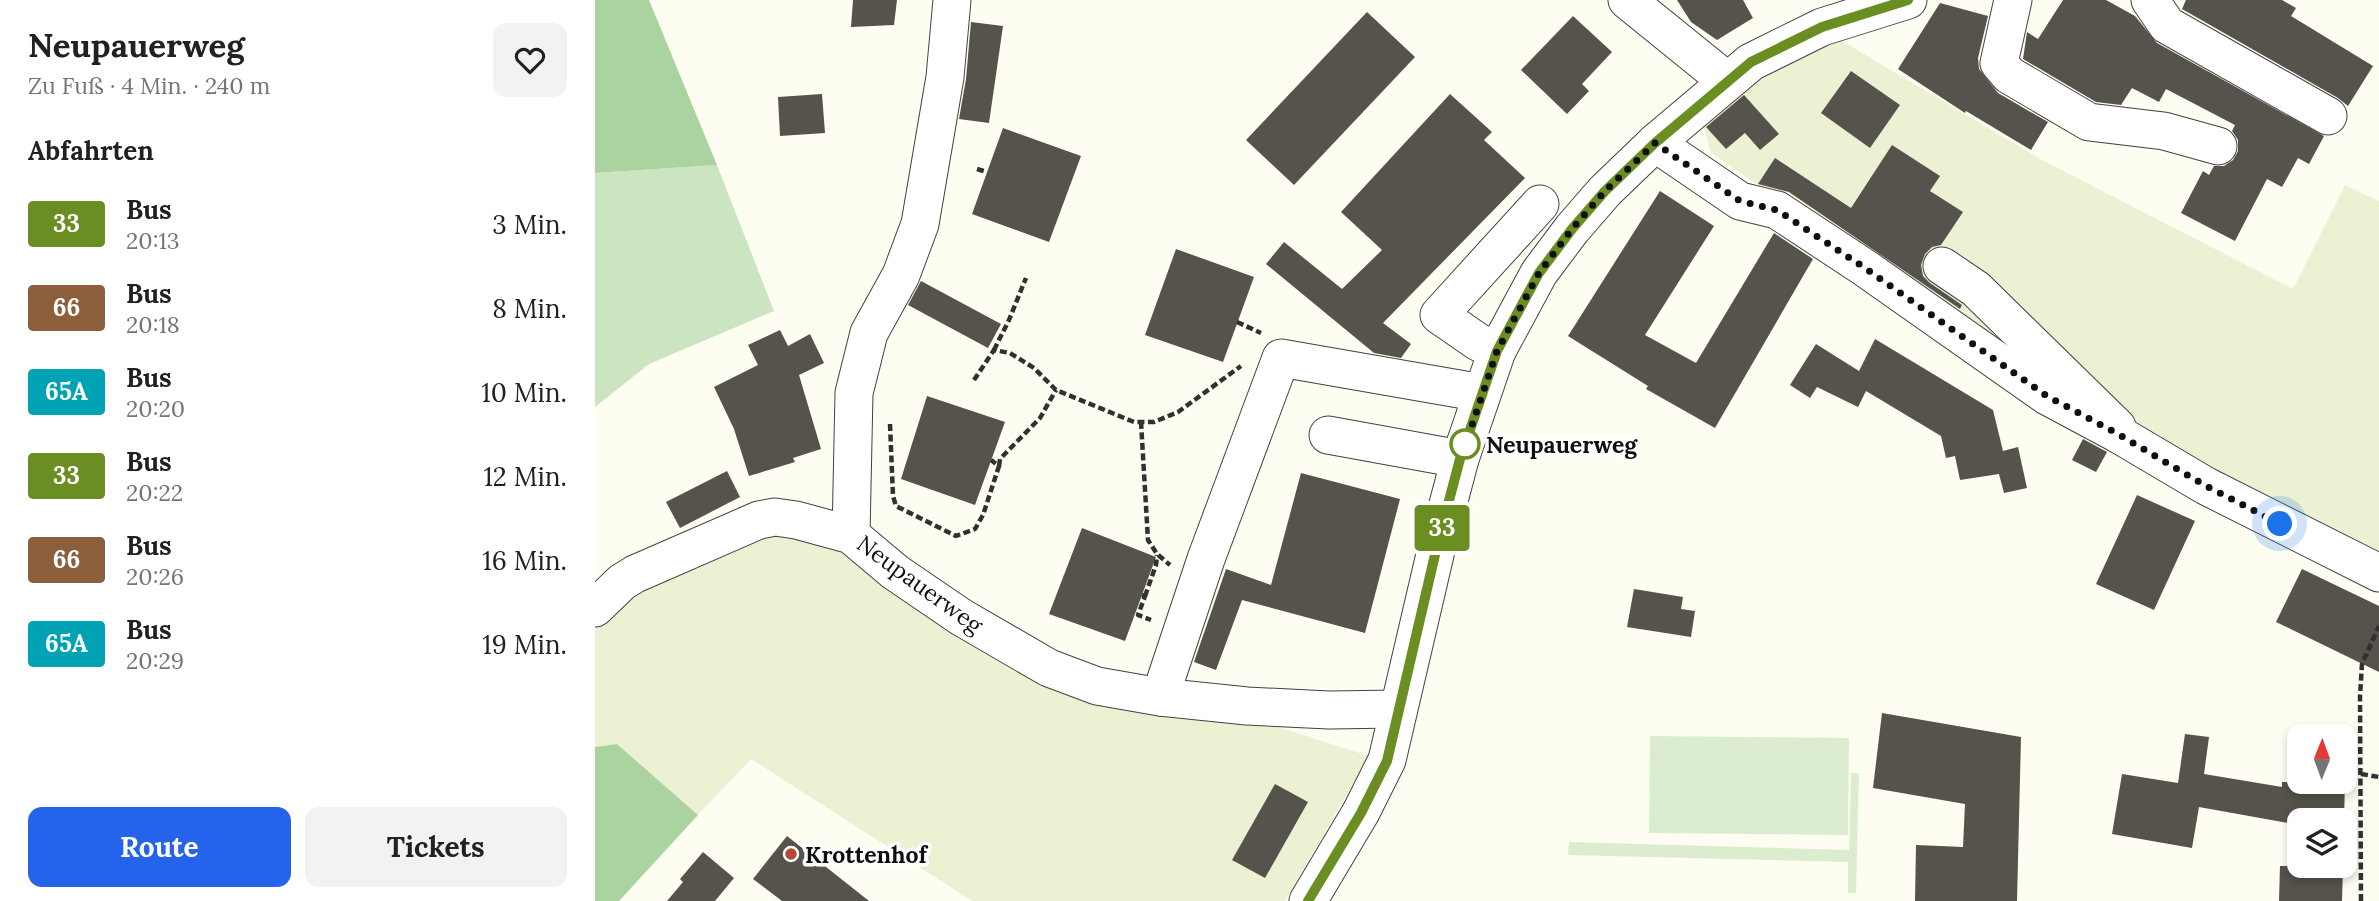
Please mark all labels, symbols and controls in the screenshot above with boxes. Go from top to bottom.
button: heart [493,23,567,97]
text: Neupauerweg [28,24,245,66]
text: Zu Fuß · 4 Min. · 240 m [28,71,270,100]
text: Abfahrten [28,134,154,167]
text: Bus [126,193,172,226]
text: 33 [53,208,80,239]
text: 3 Min. [492,208,567,241]
text: 20:13 [126,226,180,255]
text: Bus [126,277,172,310]
text: 66 [53,292,80,323]
text: 8 Min. [492,292,567,325]
text: 20:18 [126,310,180,339]
text: Bus [126,361,172,394]
text: 65A [45,376,88,407]
text: 10 Min. [481,376,567,409]
text: 20:20 [126,394,185,423]
marker: Neupauerweg [1450,429,1480,459]
place label: Neupauerweg [1486,430,1638,459]
text: Bus [126,445,172,478]
text: 33 [53,460,80,491]
text: 12 Min. [483,460,567,493]
text: 20:22 [126,478,183,507]
line badge: 33 [1411,505,1473,551]
your location [2262,506,2297,541]
text: 33 [1429,512,1455,543]
text: Bus [126,529,172,562]
street label: Neupauerweg [851,529,990,640]
text: 66 [53,544,80,575]
text: 16 Min. [482,544,567,577]
text: 20:26 [126,562,184,591]
text: Bus [126,613,172,646]
text: 65A [45,628,88,659]
text: 19 Min. [482,628,567,661]
text: 20:29 [126,646,184,675]
north arrow [2287,724,2357,794]
map controls [2287,724,2357,878]
button: Route [28,807,291,887]
button: Tickets [305,807,567,887]
button: layers [2287,808,2357,878]
place label: Krottenhof [805,840,929,869]
marker: Krottenhof [783,846,799,862]

